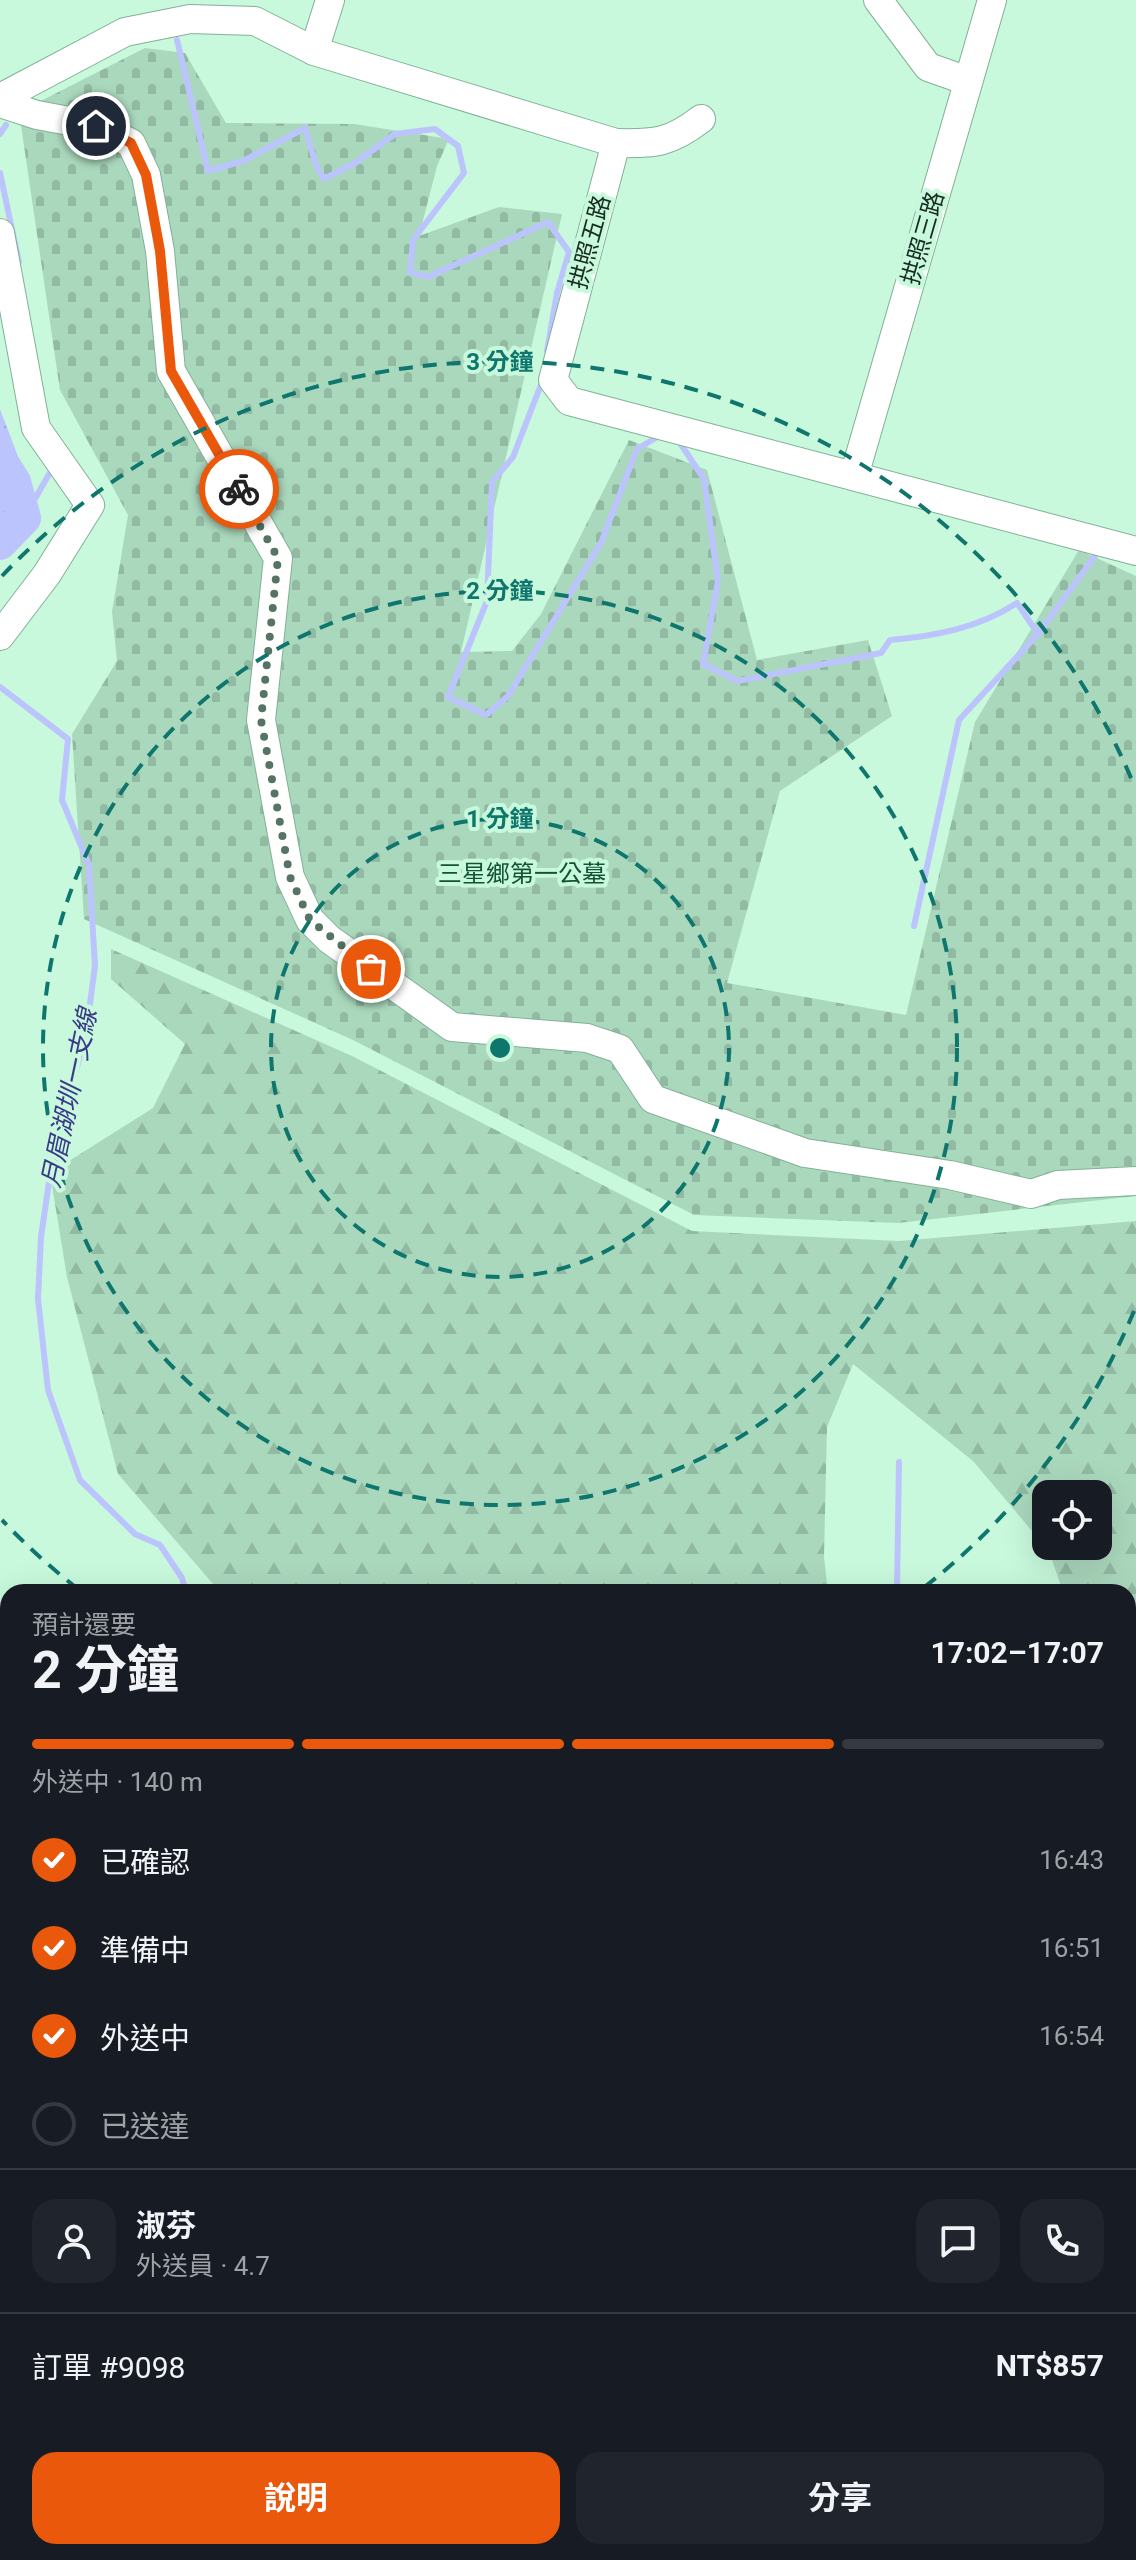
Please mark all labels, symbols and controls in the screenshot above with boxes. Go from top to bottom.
pin [62,92,130,160]
icon: home [74,104,118,148]
street label: 拱照三路 [896,188,950,288]
street label: 拱照五路 [564,192,616,292]
text: 3 分鐘 [466,348,534,376]
courier [199,449,279,529]
icon: bike [217,467,261,511]
text: 2 分鐘 [466,577,534,605]
text: 1 分鐘 [466,805,534,833]
park label: 三星鄉第一公墓 [438,860,606,888]
pin [337,935,405,1003]
icon: bag [349,947,393,991]
water label: 月眉湖圳一支線 [35,1003,103,1190]
centre of rings [486,1034,514,1062]
map controls [1032,1480,1112,1560]
button: locate [1032,1480,1112,1560]
text: 預計還要 [32,1610,136,1640]
text: 17:02–17:07 [930,1635,1104,1670]
text: 2 分鐘 [32,1640,179,1701]
text: 外送中 · 140 m [32,1767,203,1797]
icon: check [32,1838,76,1882]
text: 已確認 [100,1845,190,1880]
text: 16:43 [1039,1845,1104,1875]
icon: check [32,1926,76,1970]
text: 準備中 [100,1933,190,1968]
text: 16:51 [1039,1933,1104,1963]
icon: check [32,2014,76,2058]
text: 外送中 [100,2021,190,2056]
text: 16:54 [1039,2021,1104,2051]
text: 已送達 [100,2109,190,2144]
button: person [32,2199,116,2283]
button: chat [916,2199,1000,2283]
button: phone [1020,2199,1104,2283]
text: 淑芬 [136,2208,196,2243]
text: 外送員 · 4.7 [136,2251,270,2281]
text: NT$857 [996,2348,1104,2383]
text: 訂單 #9098 [32,2350,185,2385]
button: 說明 [32,2452,560,2544]
button: 分享 [576,2452,1104,2544]

